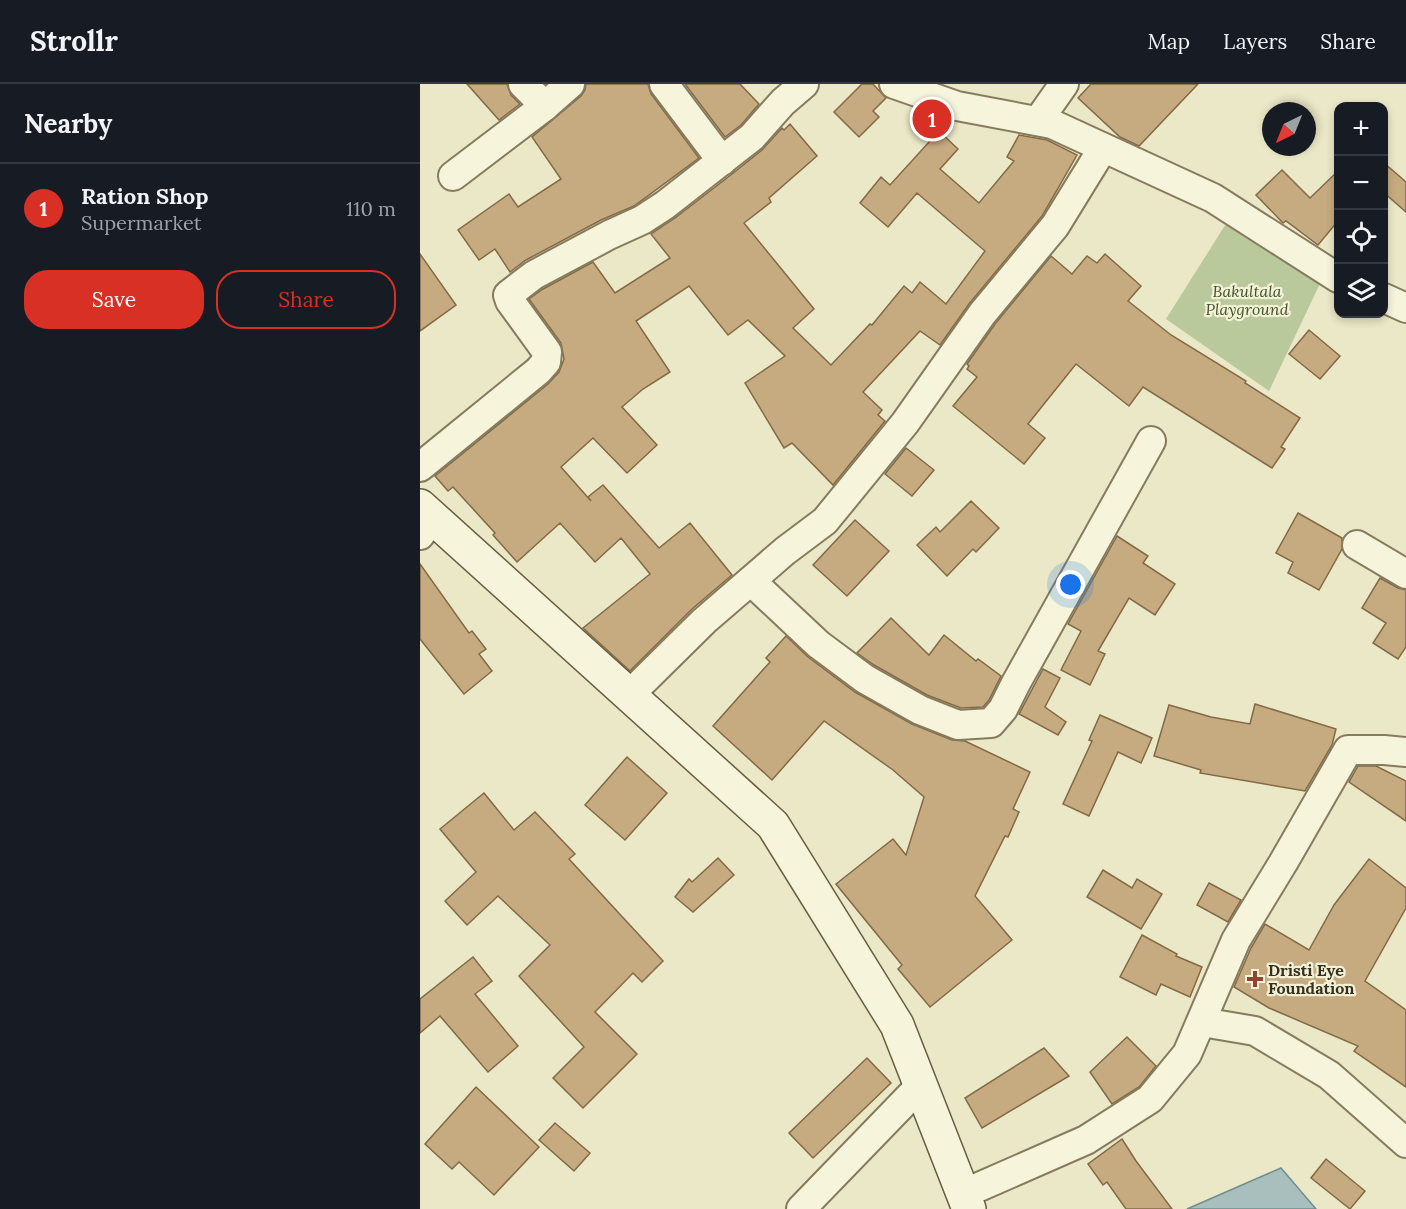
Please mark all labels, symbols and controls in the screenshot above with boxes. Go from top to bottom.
text: Strollr [30,23,118,59]
text: Map [1147,28,1190,55]
text: Layers [1223,28,1287,55]
text: Share [1320,28,1376,55]
pin: 1 [912,96,952,141]
north arrow [1262,102,1316,156]
map controls [1334,102,1388,318]
button: + [1334,102,1388,156]
text: Nearby [24,107,112,140]
button: − [1334,156,1388,210]
text: Ration Shop [81,182,208,210]
text: 1 [39,196,48,221]
text: 110 m [346,196,396,221]
text: Supermarket [81,210,201,235]
button: locate [1334,210,1388,264]
button: layers [1334,264,1388,318]
button: Save [24,270,204,329]
button: Share [216,270,396,329]
park label: Bakultala Playground [1205,281,1289,319]
your location [1056,570,1085,599]
place label: Dristi Eye Foundation [1268,960,1355,998]
marker: Dristi Eye Foundation [1246,970,1264,988]

